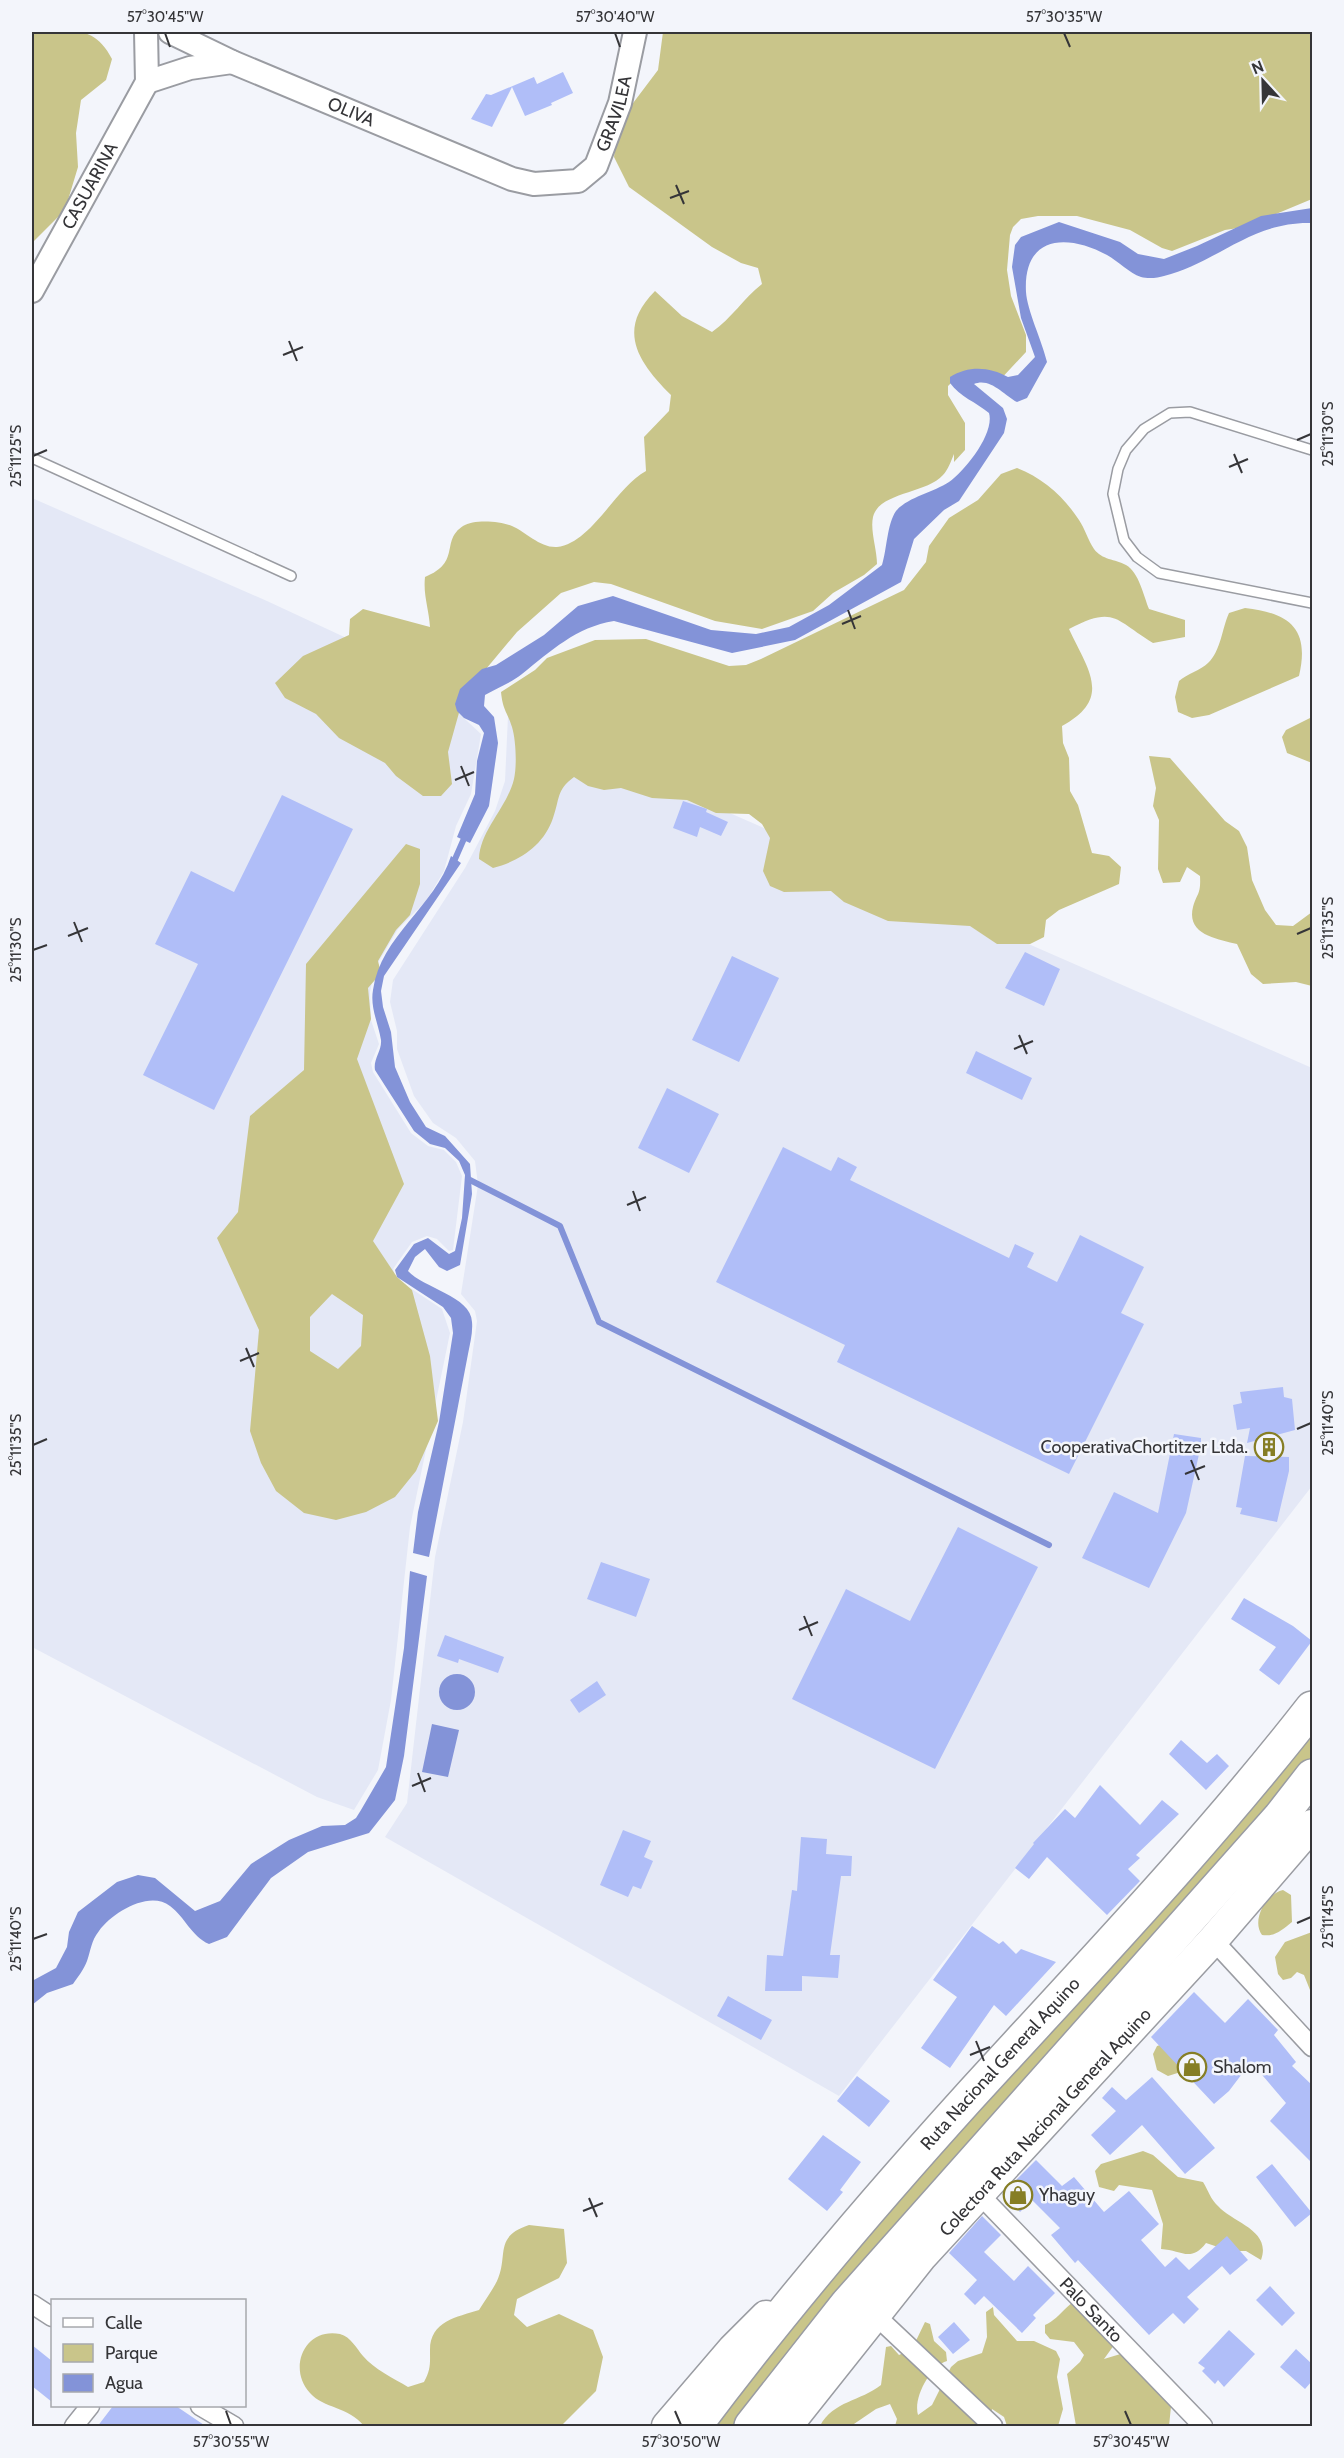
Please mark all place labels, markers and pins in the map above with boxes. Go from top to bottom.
building icon: CooperativaChortitzer Ltda. [1253,1431,1285,1463]
place label: CooperativaChortitzer Ltda. [1041,1436,1248,1458]
shop icon: Shalom [1176,2051,1208,2083]
place label: Shalom [1213,2056,1272,2078]
shop icon: Yhaguy [1002,2179,1034,2211]
place label: Yhaguy [1038,2184,1095,2206]

